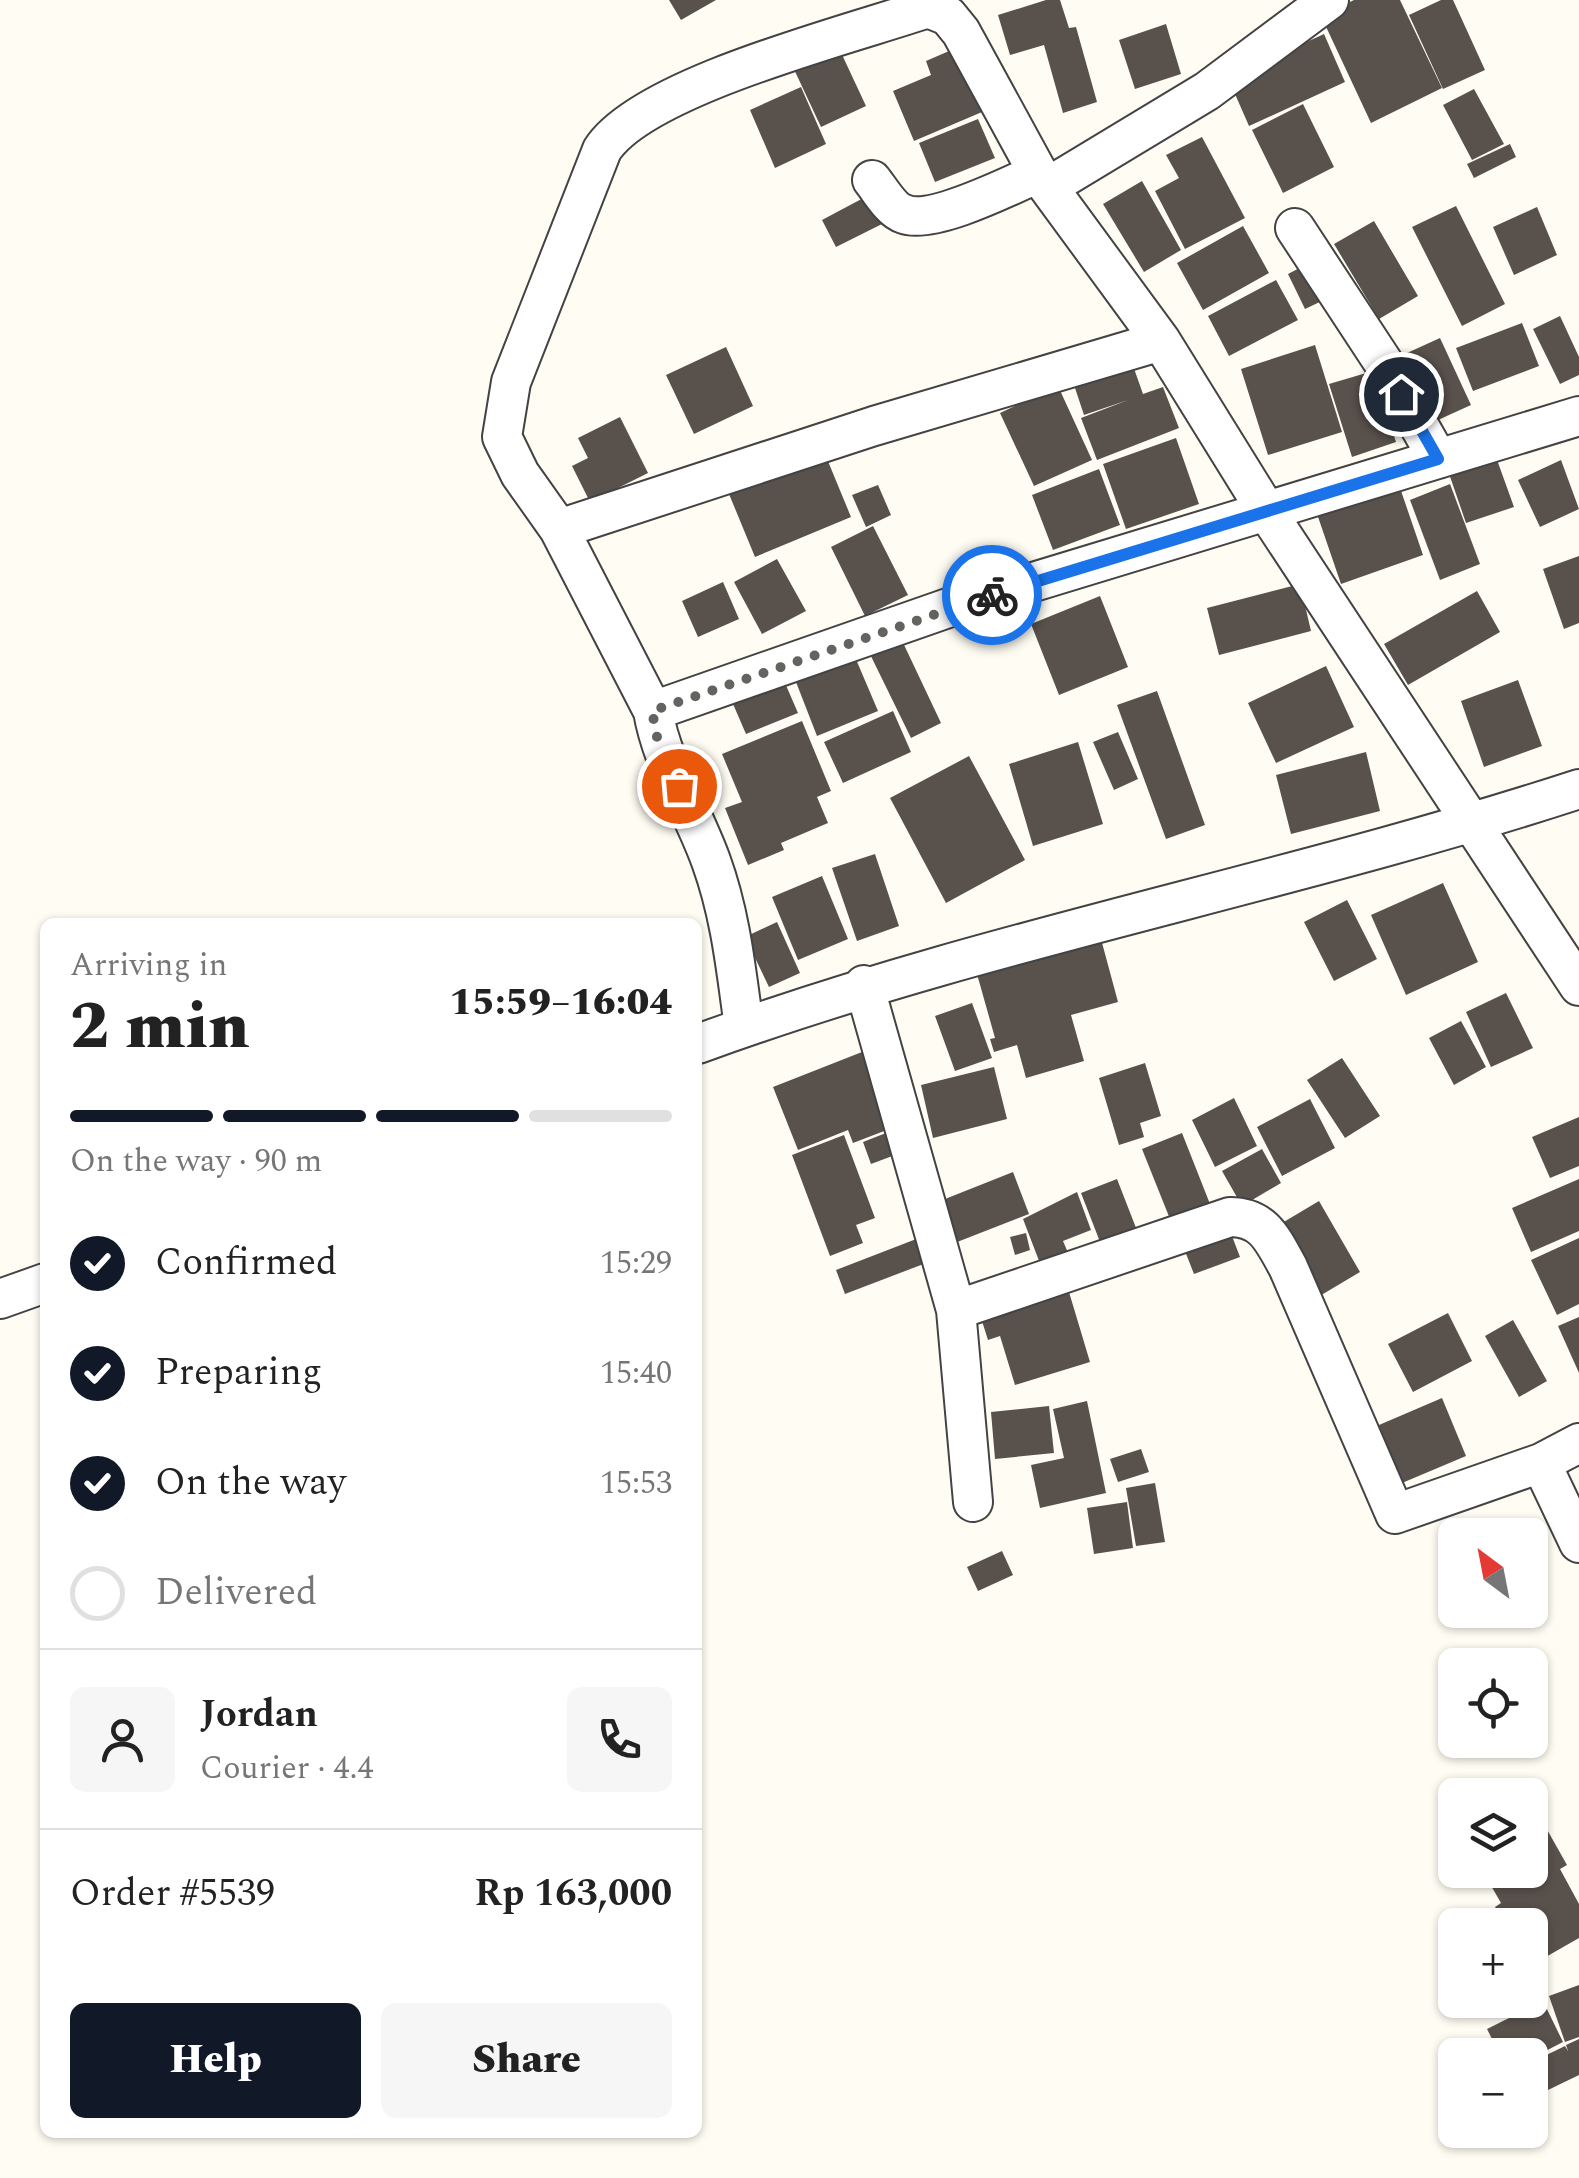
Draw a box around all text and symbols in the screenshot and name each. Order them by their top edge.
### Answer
pin [1359,352,1444,437]
icon: home [1374,367,1429,422]
courier [942,545,1042,645]
icon: bike [965,568,1020,623]
pin [637,744,722,829]
icon: bag [652,759,707,814]
text: Arriving in [70,941,227,990]
text: 15:59–16:04 [449,974,672,1032]
text: 2 min [70,978,250,1077]
text: On the way · 90 m [70,1137,322,1186]
text: Confirmed [155,1234,337,1292]
icon: check [70,1236,125,1291]
text: 15:29 [600,1239,672,1288]
text: Preparing [155,1344,322,1402]
icon: check [70,1346,125,1401]
text: 15:40 [600,1349,672,1398]
text: On the way [155,1454,346,1512]
icon: check [70,1456,125,1511]
text: 15:53 [600,1459,672,1508]
north arrow [1438,1518,1548,1628]
map controls [1438,1518,1548,2148]
text: Delivered [155,1564,317,1622]
button: locate [1438,1648,1548,1758]
text: Jordan [200,1686,318,1744]
button: person [70,1687,175,1792]
button: phone [567,1687,672,1792]
text: Courier · 4.4 [200,1744,373,1793]
button: layers [1438,1778,1548,1888]
text: Order #5539 [70,1865,275,1923]
text: Rp 163,000 [474,1865,672,1923]
button: + [1438,1908,1548,2018]
button: Help [70,2003,361,2118]
button: Share [381,2003,672,2118]
button: − [1438,2038,1548,2148]

